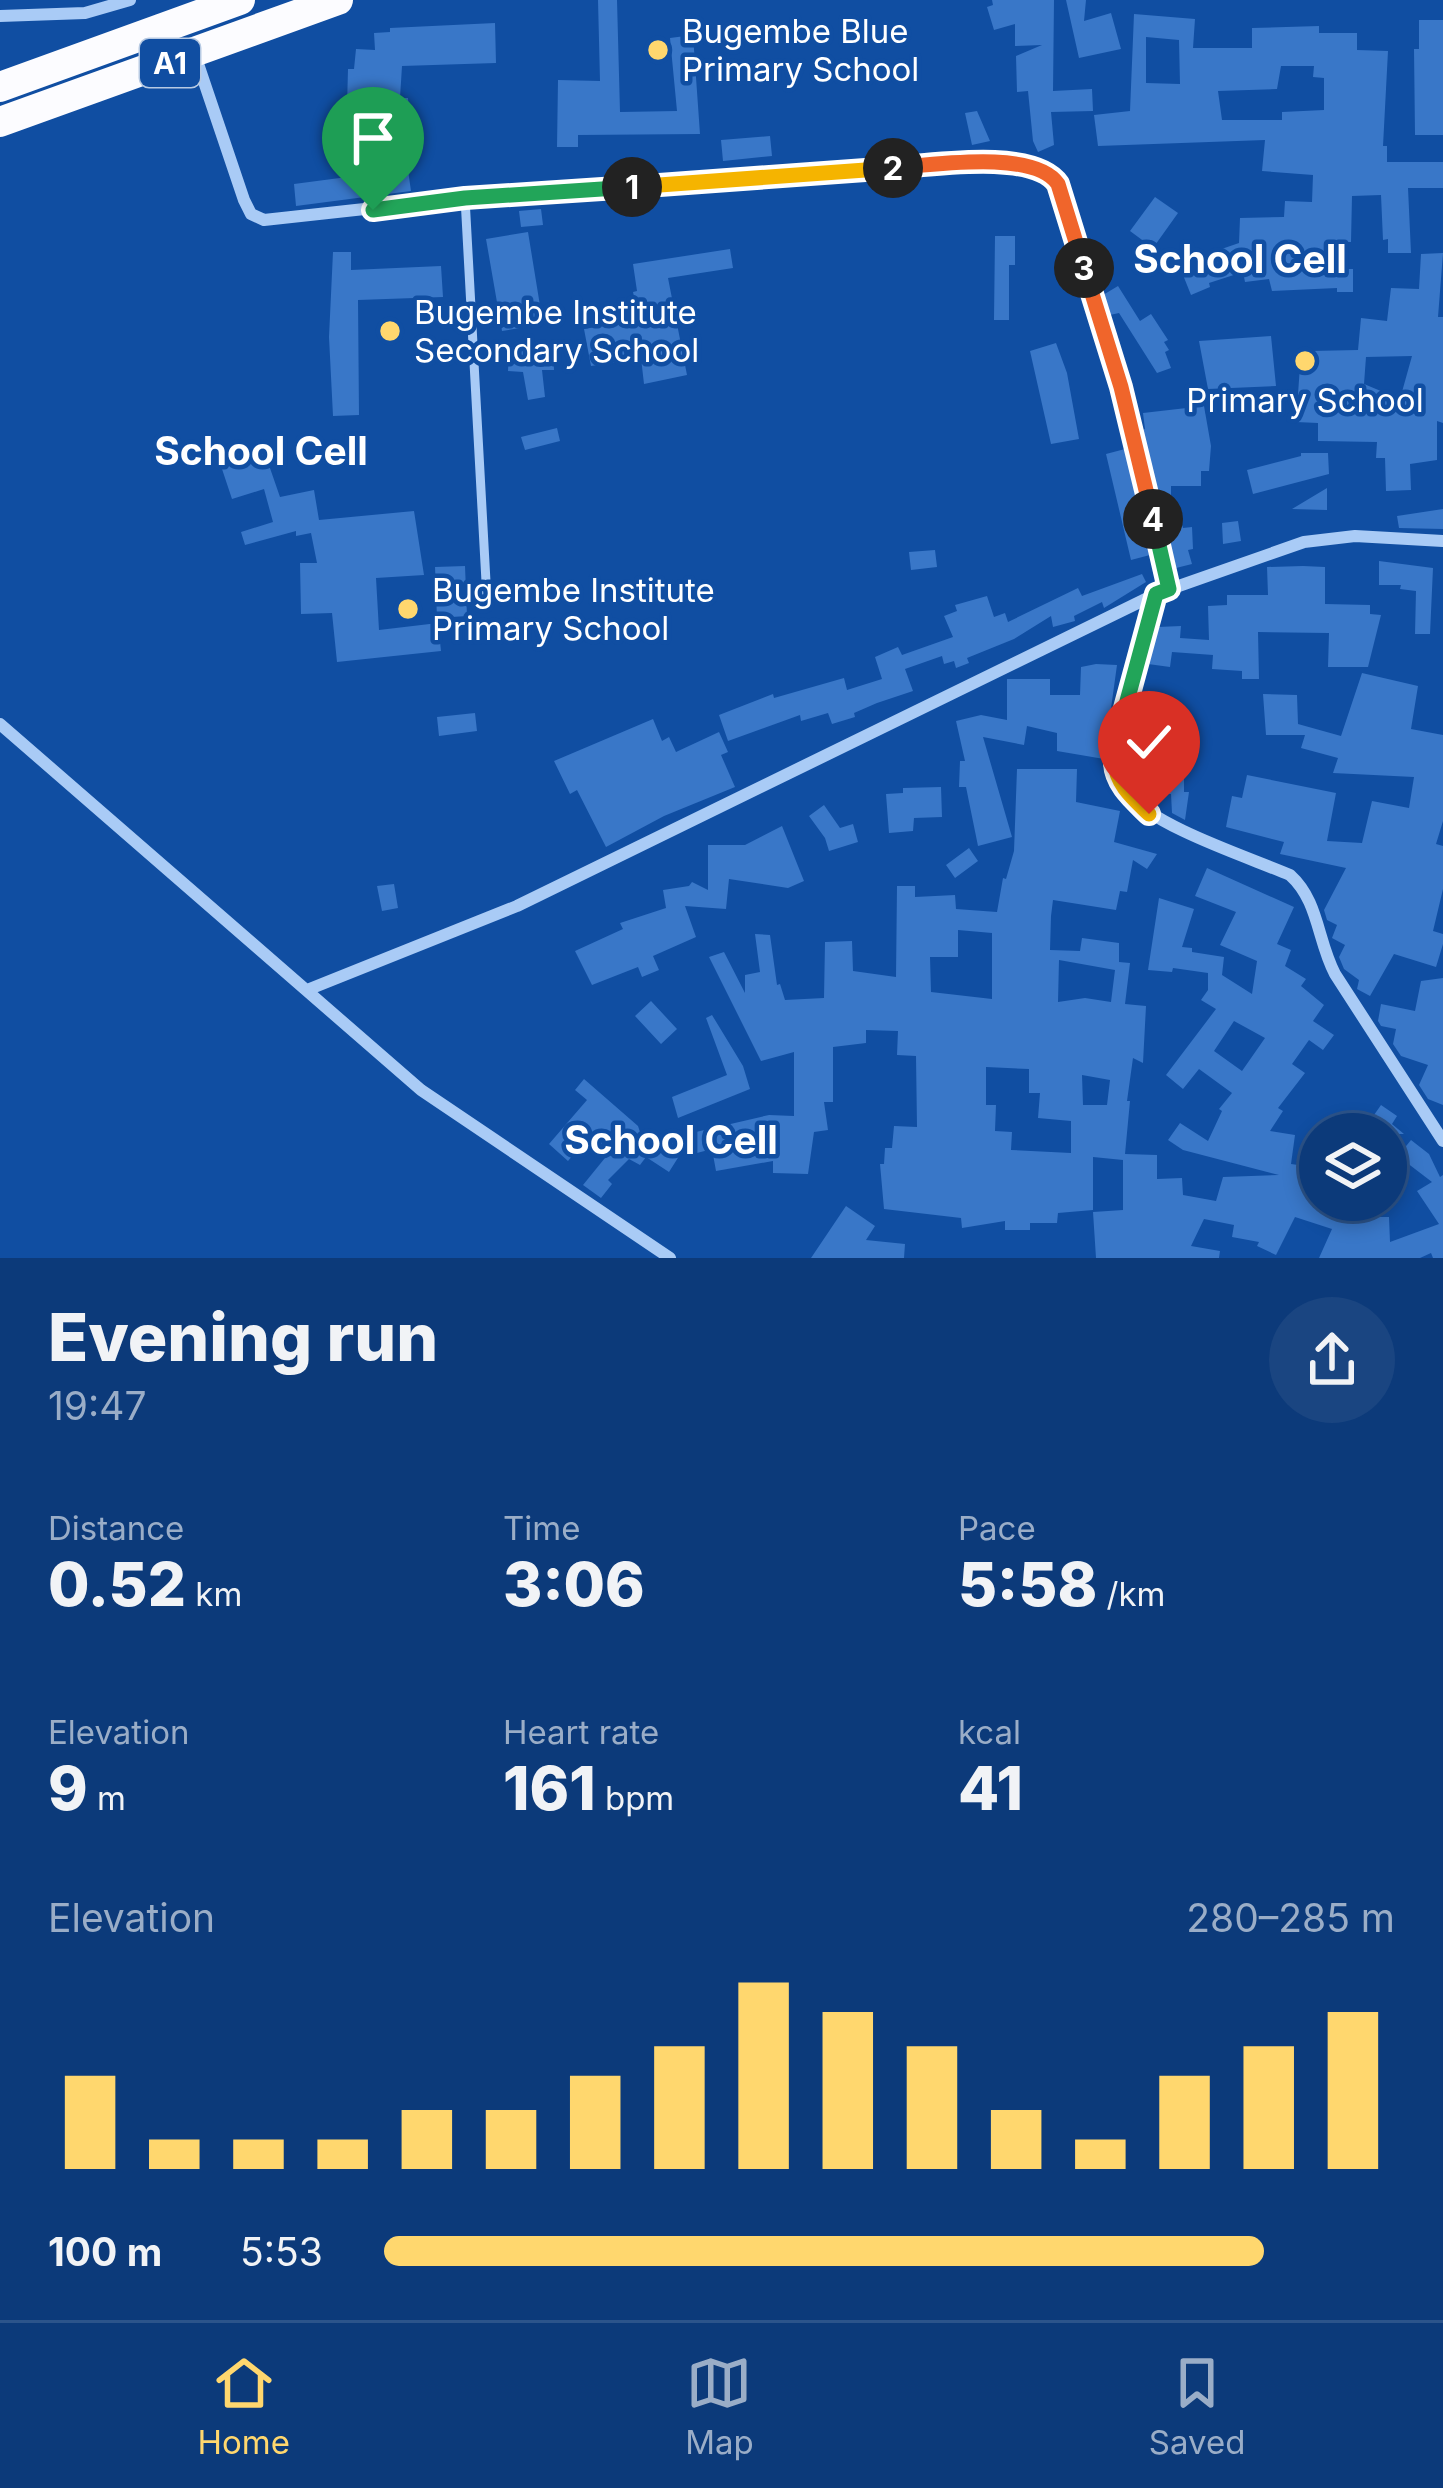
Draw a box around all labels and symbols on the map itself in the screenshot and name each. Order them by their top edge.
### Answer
place label: Bugembe Blue Primary School [682,11,919,89]
marker: Bugembe Blue Primary School [645,37,671,63]
road number: A1 [140,39,200,87]
pin [322,87,424,210]
pin: 2 [863,138,923,198]
pin: 1 [602,157,662,217]
district label: School Cell [1133,235,1347,282]
pin: 3 [1054,238,1114,298]
place label: Bugembe Institute Secondary School [414,292,699,370]
marker: Bugembe Institute Secondary School [377,318,403,344]
marker: Primary School [1292,348,1318,374]
place label: Primary School [1186,380,1424,420]
district label: School Cell [154,427,368,474]
pin: 4 [1123,489,1183,549]
place label: Bugembe Institute Primary School [432,570,715,648]
marker: Bugembe Institute Primary School [395,596,421,622]
pin [1098,691,1200,814]
district label: School Cell [564,1116,778,1163]

